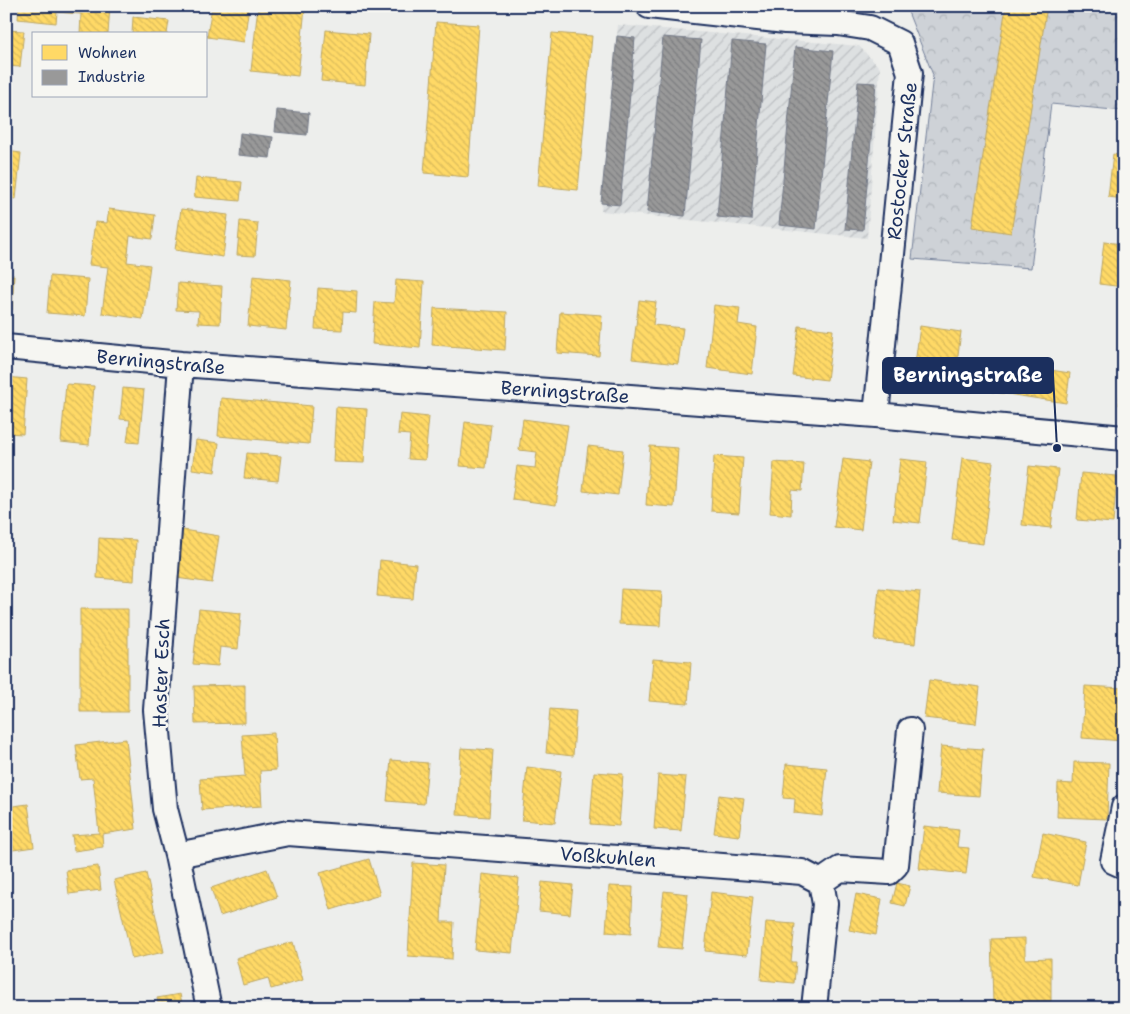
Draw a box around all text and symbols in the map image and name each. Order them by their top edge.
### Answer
legend [32,32,208,98]
text: Wohnen [78,43,137,63]
text: Industrie [78,67,145,87]
street label: Rostocker Straße [881,81,923,241]
street label: Berningstraße [96,344,226,380]
callout: Berningstraße [883,358,1053,393]
text: Berningstraße [893,362,1043,388]
street label: Berningstraße [500,375,630,409]
street label: Haster Esch [147,618,175,728]
street label: Voßkuhlen [559,841,657,873]

